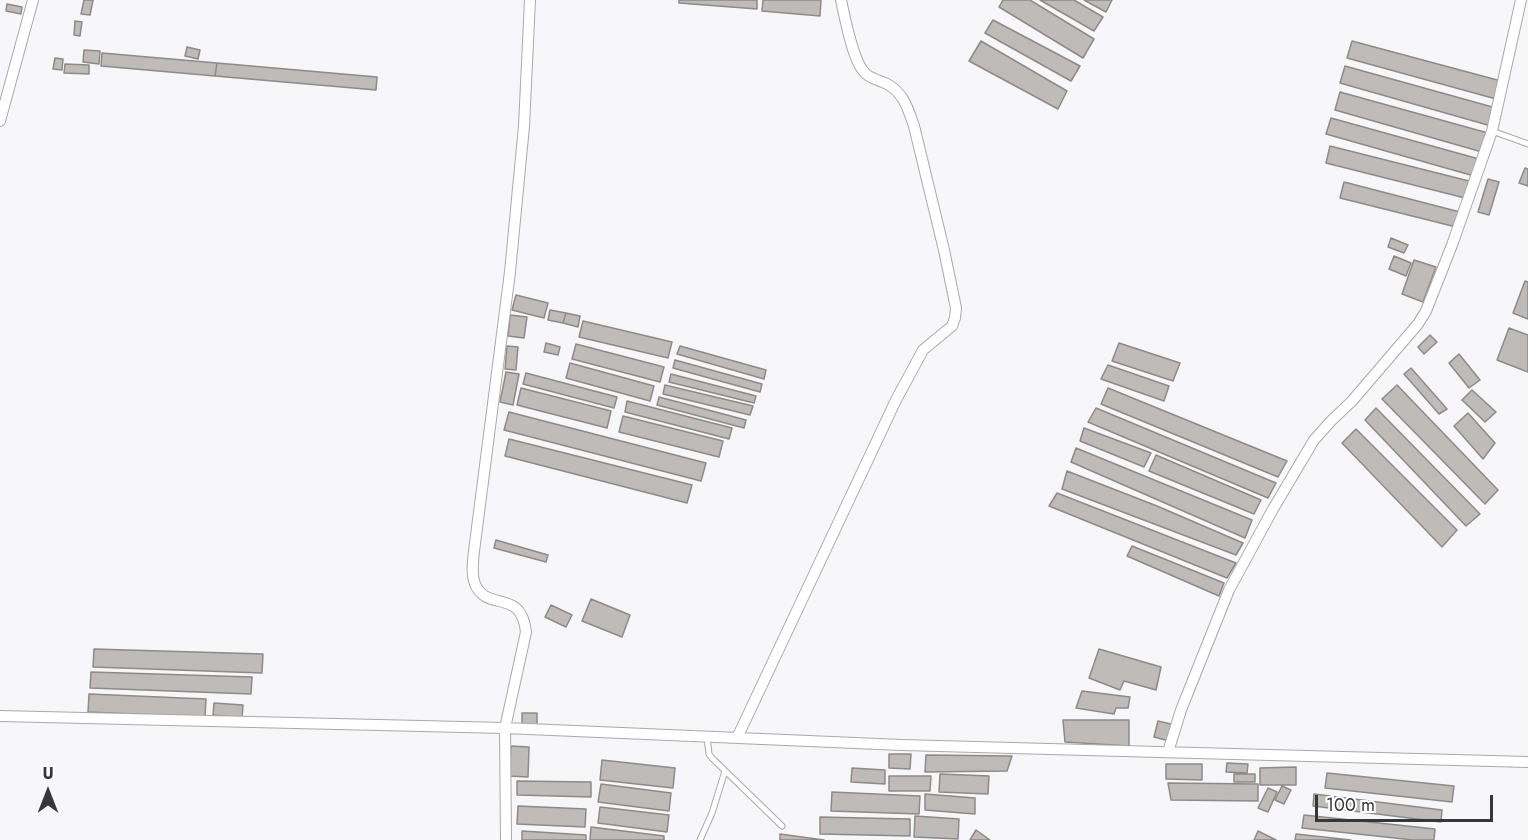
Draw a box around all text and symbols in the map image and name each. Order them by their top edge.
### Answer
north arrow [18,762,78,822]
text: U [42,762,54,785]
scale bar [1318,783,1496,821]
text: 100 m [1326,792,1375,818]

